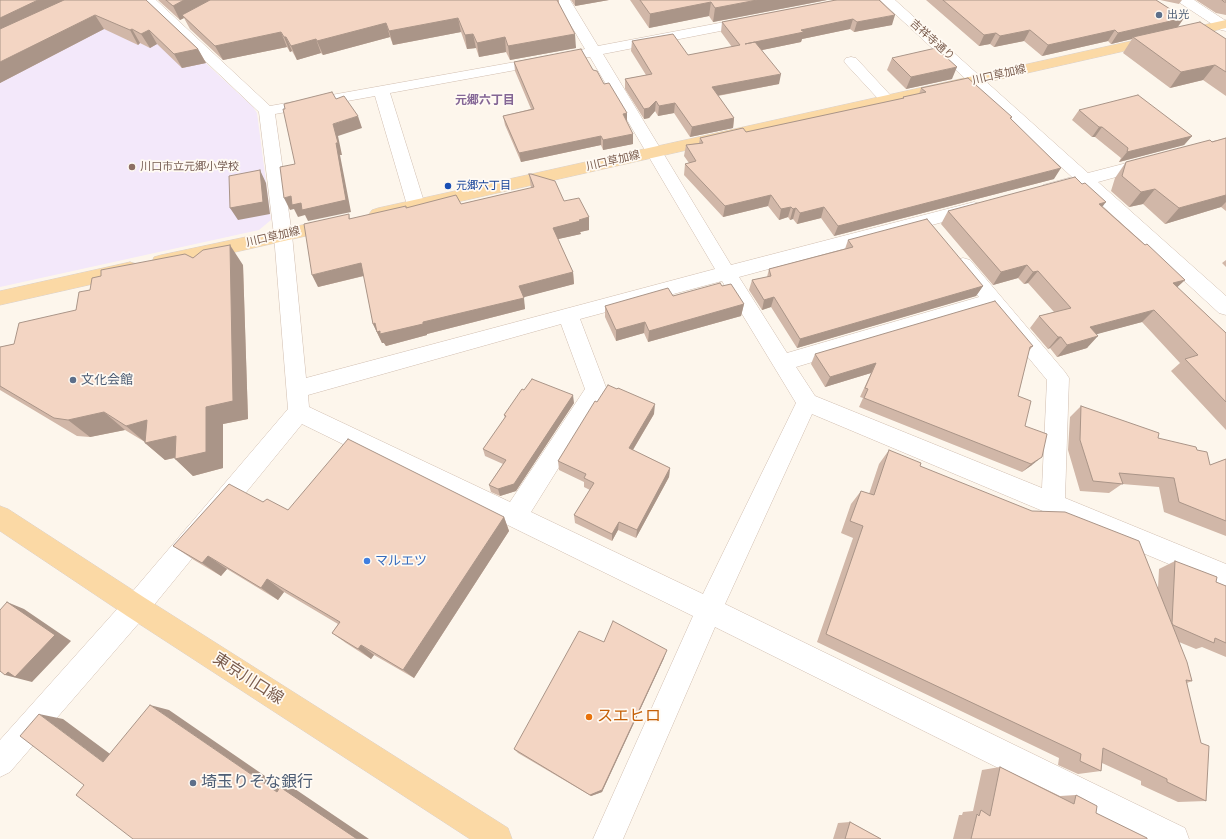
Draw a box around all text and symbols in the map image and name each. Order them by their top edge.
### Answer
place label: 出光 [1167,8,1189,22]
marker: 出光 [1154,10,1164,20]
street label: 吉祥寺通り [907,17,957,63]
street label: 川口草加線 [971,62,1027,88]
district label: 元郷六丁目 [455,94,515,108]
street label: 川口草加線 [585,148,641,174]
place label: 川口市立元郷小学校 [140,160,239,174]
marker: 川口市立元郷小学校 [127,162,137,172]
place label: 元郷六丁目 [456,179,511,193]
marker: 元郷六丁目 [443,181,453,191]
street label: 川口草加線 [245,224,301,250]
place label: 文化会館 [81,372,133,388]
marker: 文化会館 [68,375,78,385]
place label: マルエツ [375,553,427,569]
marker: マルエツ [362,556,372,566]
street label: 東京川口線 [209,649,287,709]
place label: スエヒロ [597,707,661,727]
marker: スエヒロ [584,712,594,722]
place label: 埼玉りそな銀行 [201,773,313,793]
marker: 埼玉りそな銀行 [188,778,198,788]

